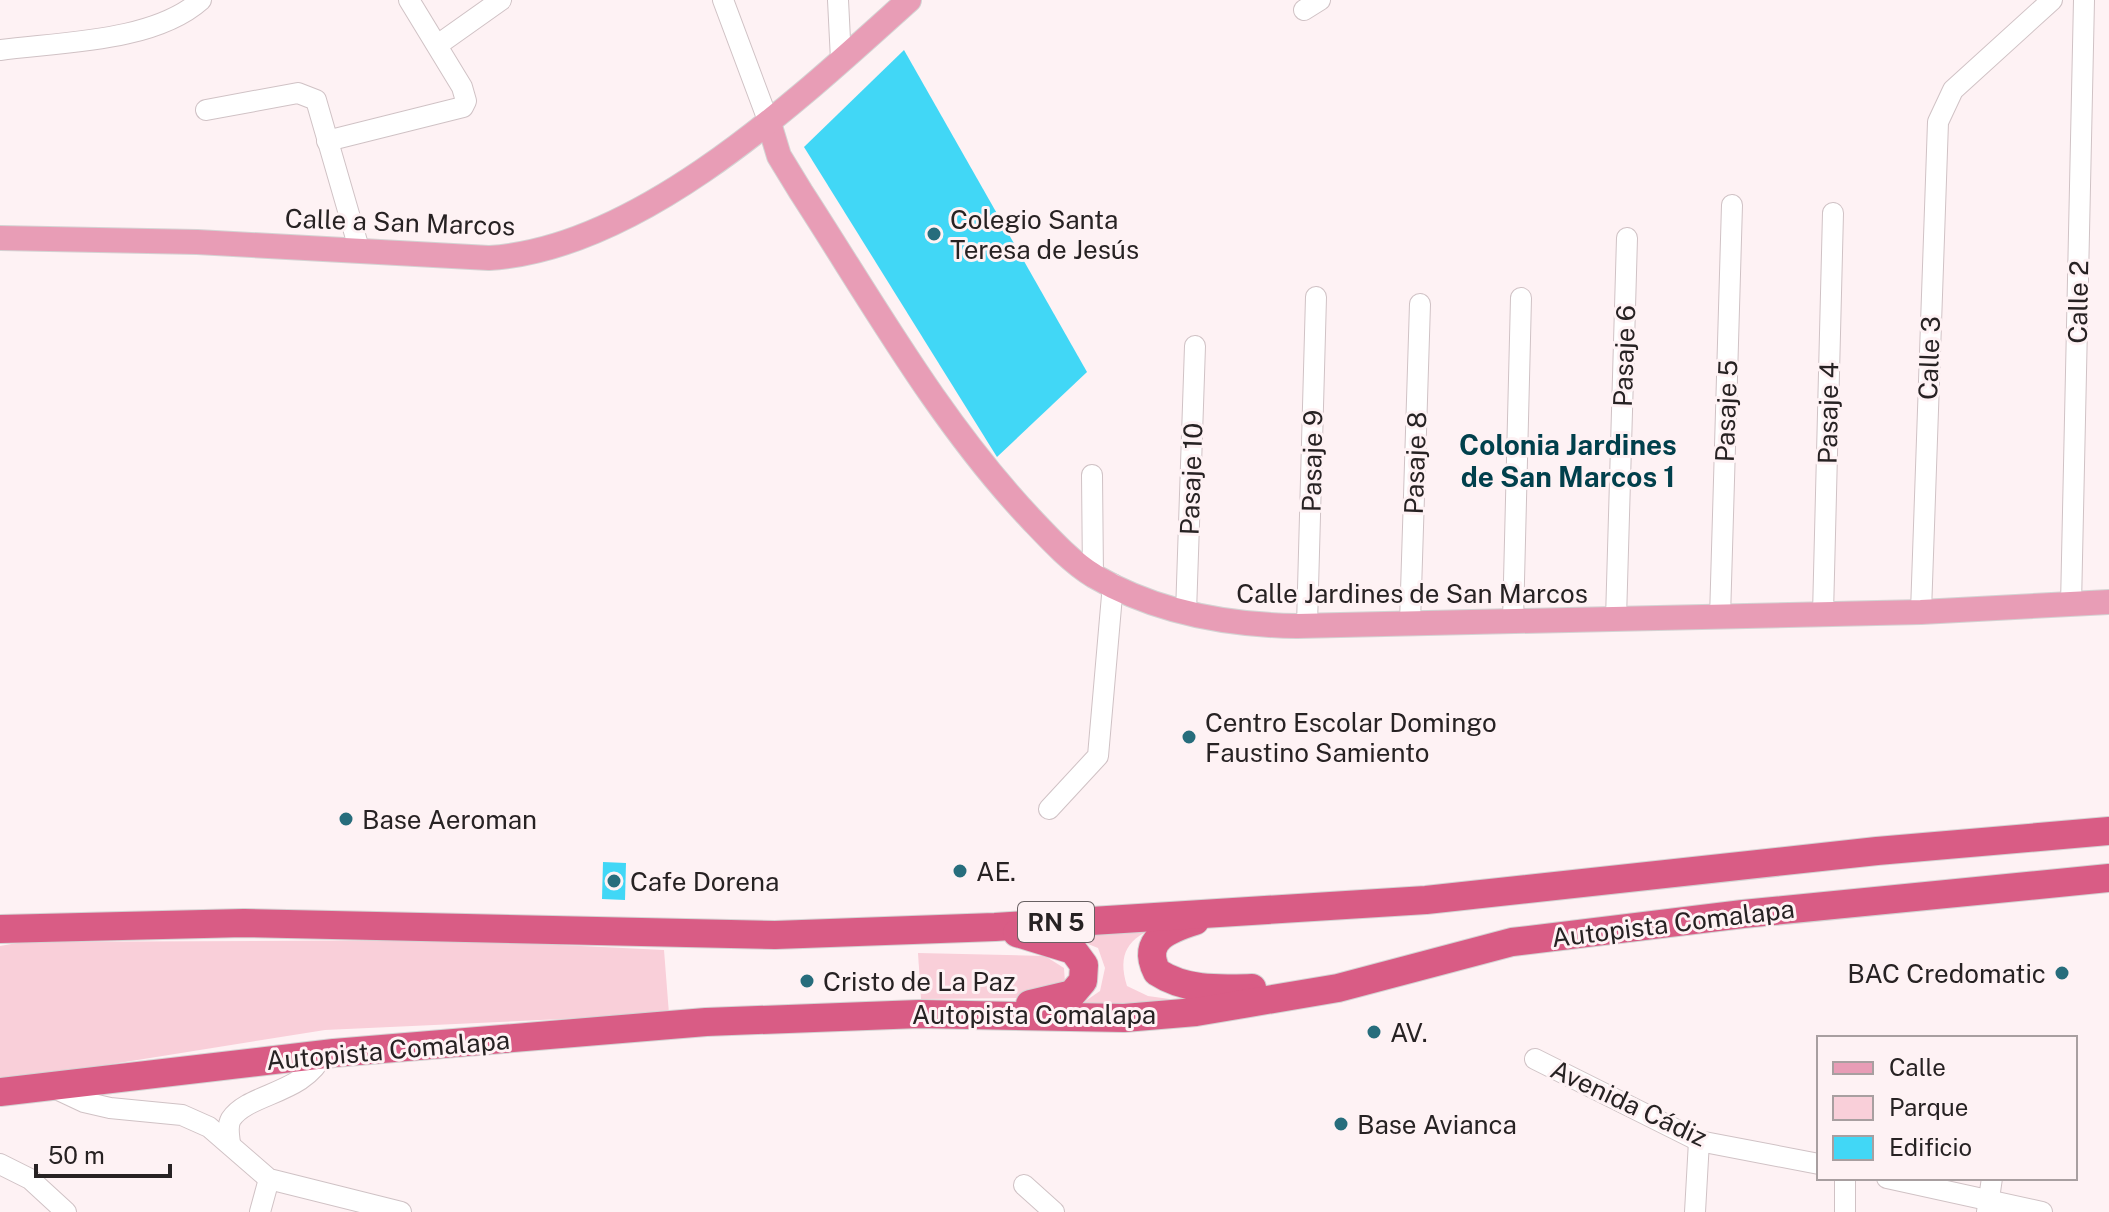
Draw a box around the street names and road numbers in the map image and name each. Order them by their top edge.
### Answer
street label: Calle a San Marcos [284,202,516,242]
street label: Calle 2 [2062,260,2094,344]
street label: Pasaje 6 [1607,304,1641,408]
street label: Calle 3 [1912,315,1946,401]
street label: Pasaje 5 [1709,359,1743,463]
street label: Pasaje 4 [1812,362,1844,464]
street label: Pasaje 9 [1296,410,1328,512]
street label: Pasaje 8 [1398,411,1432,515]
street label: Pasaje 10 [1174,422,1208,536]
street label: Calle Jardines de San Marcos [1236,578,1588,609]
street label: Autopista Comalapa [1550,893,1796,953]
road number: RN 5 [1018,902,1094,942]
street label: Autopista Comalapa [912,999,1156,1030]
street label: Autopista Comalapa [265,1024,511,1076]
street label: Avenida Cádiz [1546,1053,1712,1153]

